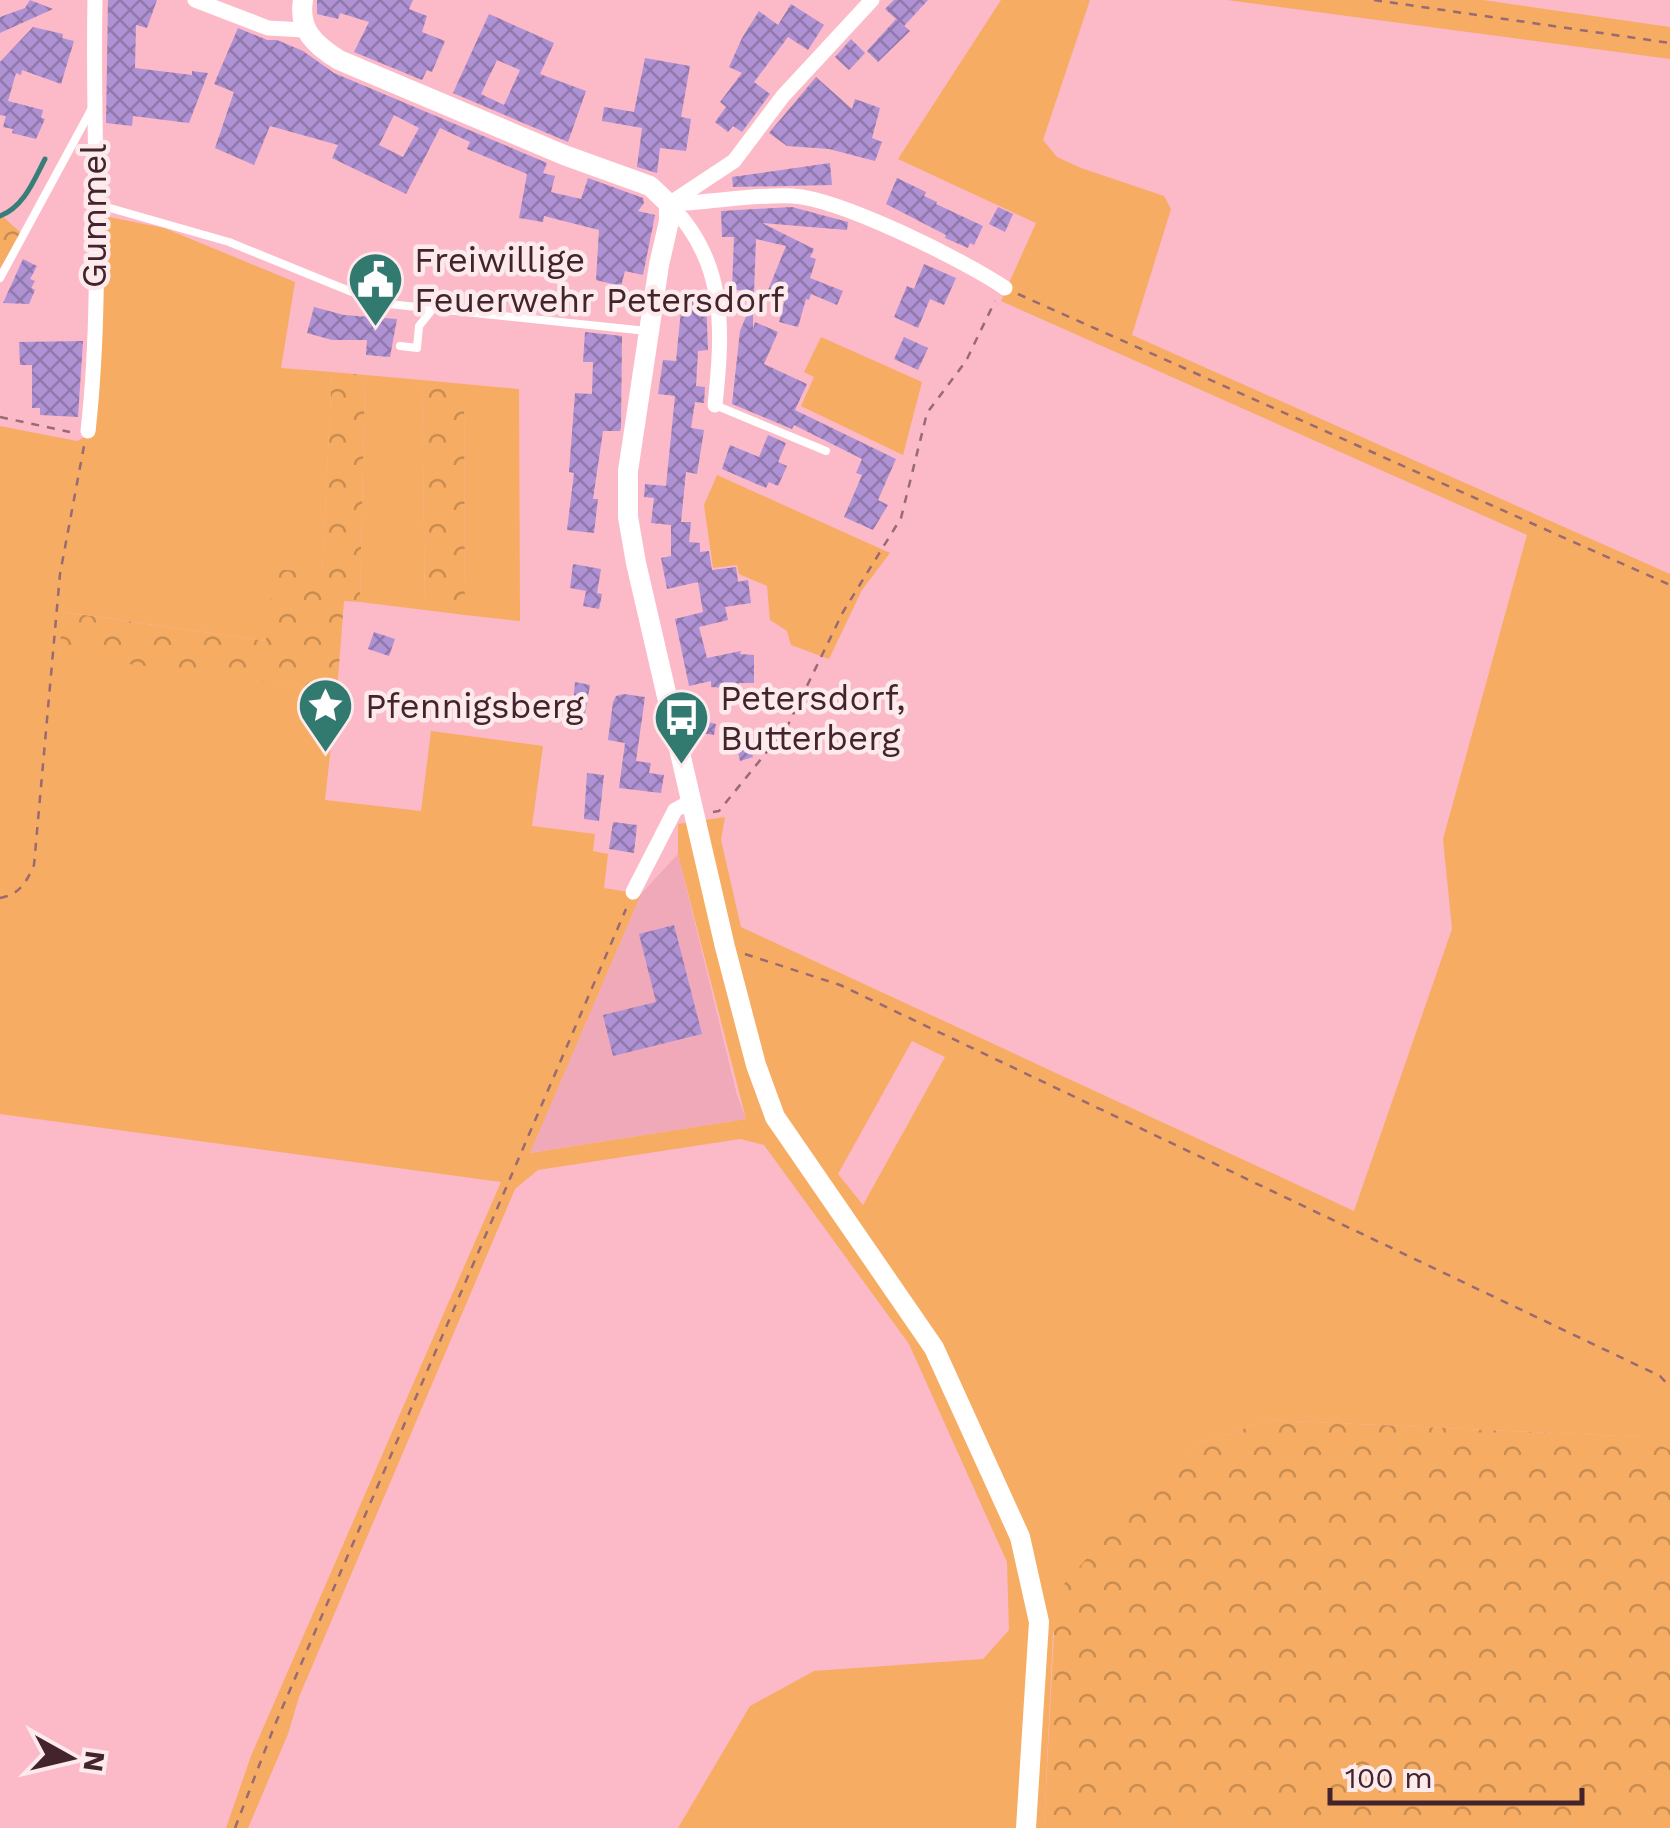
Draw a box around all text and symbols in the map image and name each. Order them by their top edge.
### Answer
street label: Gummel [73,143,115,288]
place label: Freiwillige Feuerwehr Petersdorf [414,239,784,321]
public building icon: Freiwillige Feuerwehr Petersdorf [345,250,405,329]
place icon: Pfennigsberg [296,676,356,755]
place label: Petersdorf, Butterberg [720,677,906,759]
place label: Pfennigsberg [365,685,584,727]
bus stop icon: Petersdorf, Butterberg [651,688,711,767]
north arrow [20,1708,120,1808]
scale bar [1330,1743,1582,1805]
text: N [76,1749,112,1774]
text: 100 m [1345,1760,1433,1795]

